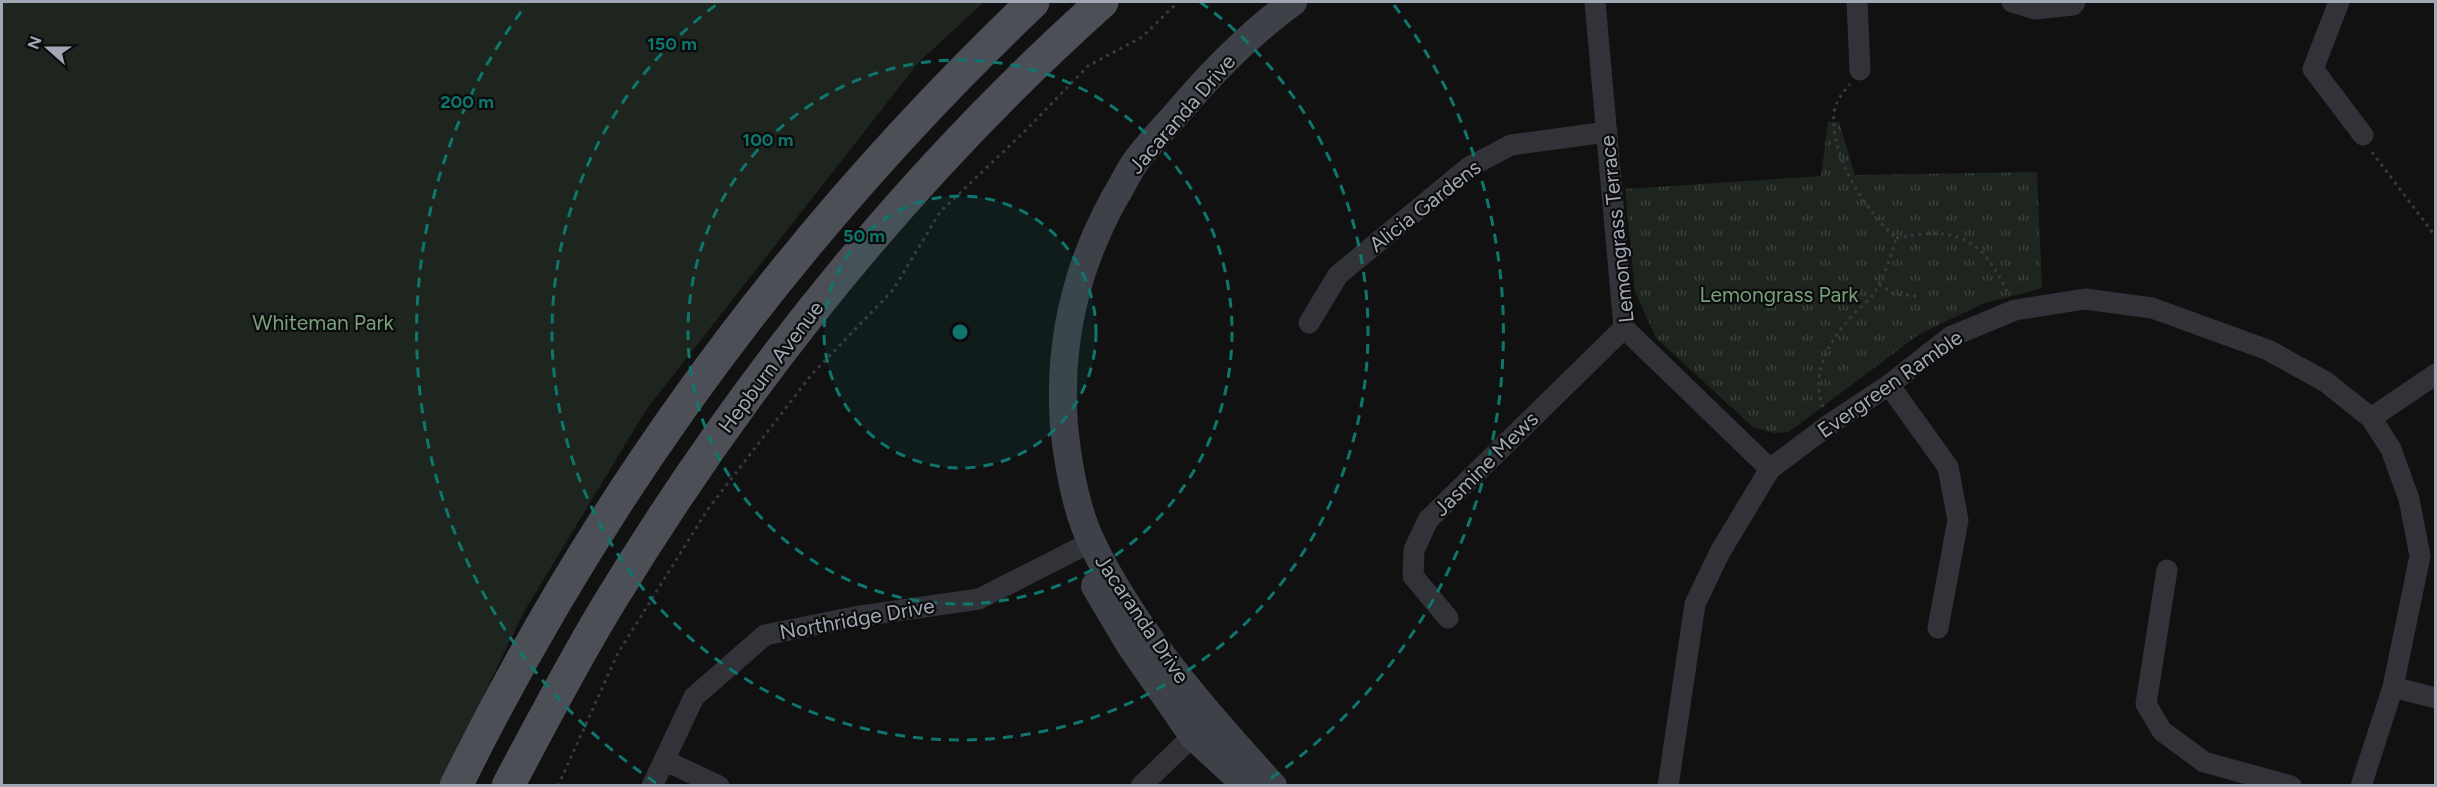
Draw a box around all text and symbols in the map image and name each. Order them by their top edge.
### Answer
north arrow [18,18,78,78]
text: 150 m [647,33,697,55]
text: N [23,34,46,52]
street label: Jacaranda Drive [1123,49,1240,178]
text: 200 m [440,91,494,113]
text: 100 m [743,129,793,151]
street label: Lemongrass Terrace [1594,134,1639,324]
street label: Alicia Gardens [1364,154,1486,257]
text: 50 m [843,225,885,247]
park label: Lemongrass Park [1700,282,1859,307]
street label: Hepburn Avenue [713,296,828,438]
park label: Whiteman Park [252,310,395,335]
centre of rings [950,322,970,342]
street label: Evergreen Ramble [1812,324,1967,443]
street label: Jasmine Mews [1428,406,1543,521]
street label: Jacaranda Drive [1090,550,1195,688]
street label: Northridge Drive [777,593,936,644]

